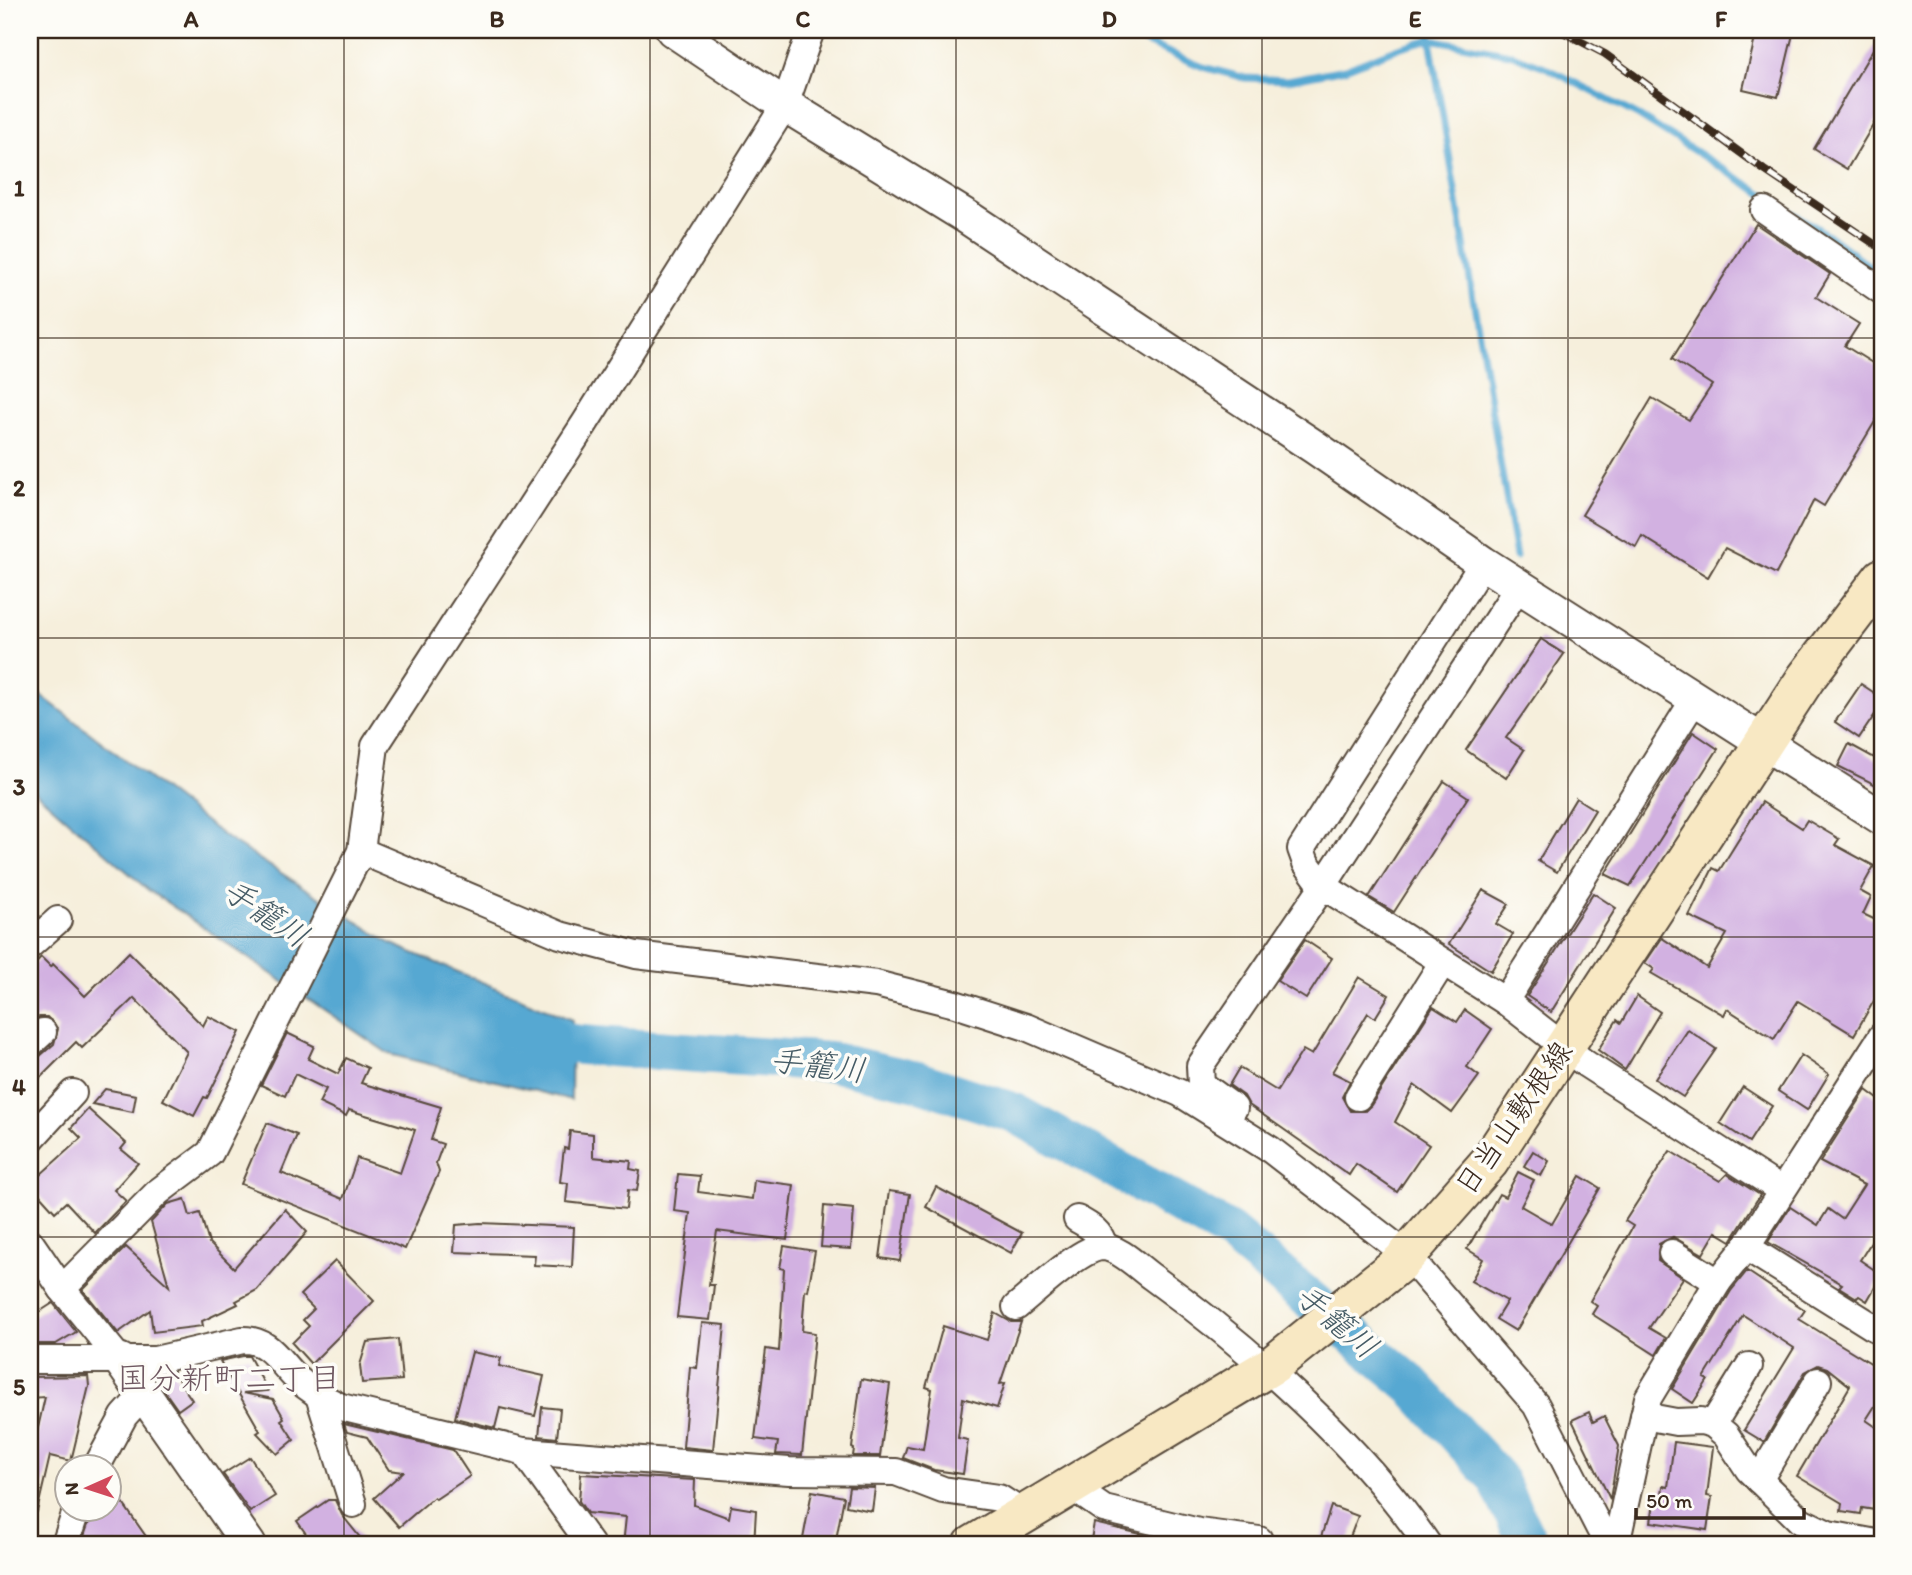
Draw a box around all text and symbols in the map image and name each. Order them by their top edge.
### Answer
text: A [183,5,199,33]
text: B [490,5,505,33]
text: C [796,5,811,33]
text: D [1101,5,1117,33]
text: E [1409,5,1422,33]
text: F [1715,5,1728,33]
text: 1 [14,174,25,202]
text: 2 [13,474,26,502]
text: 3 [13,773,26,801]
water label: 手籠川 [216,870,316,956]
street label: 日当山敷根線 [1446,1034,1580,1202]
water label: 手籠川 [768,1040,868,1090]
text: 4 [12,1073,26,1101]
water label: 手籠川 [1288,1276,1386,1366]
district label: 国分新町二丁目 [117,1359,341,1397]
text: 5 [13,1373,25,1401]
north arrow [52,1452,122,1522]
scale bar [1636,1477,1804,1521]
text: N [60,1482,83,1496]
text: 50 m [1646,1488,1693,1513]

